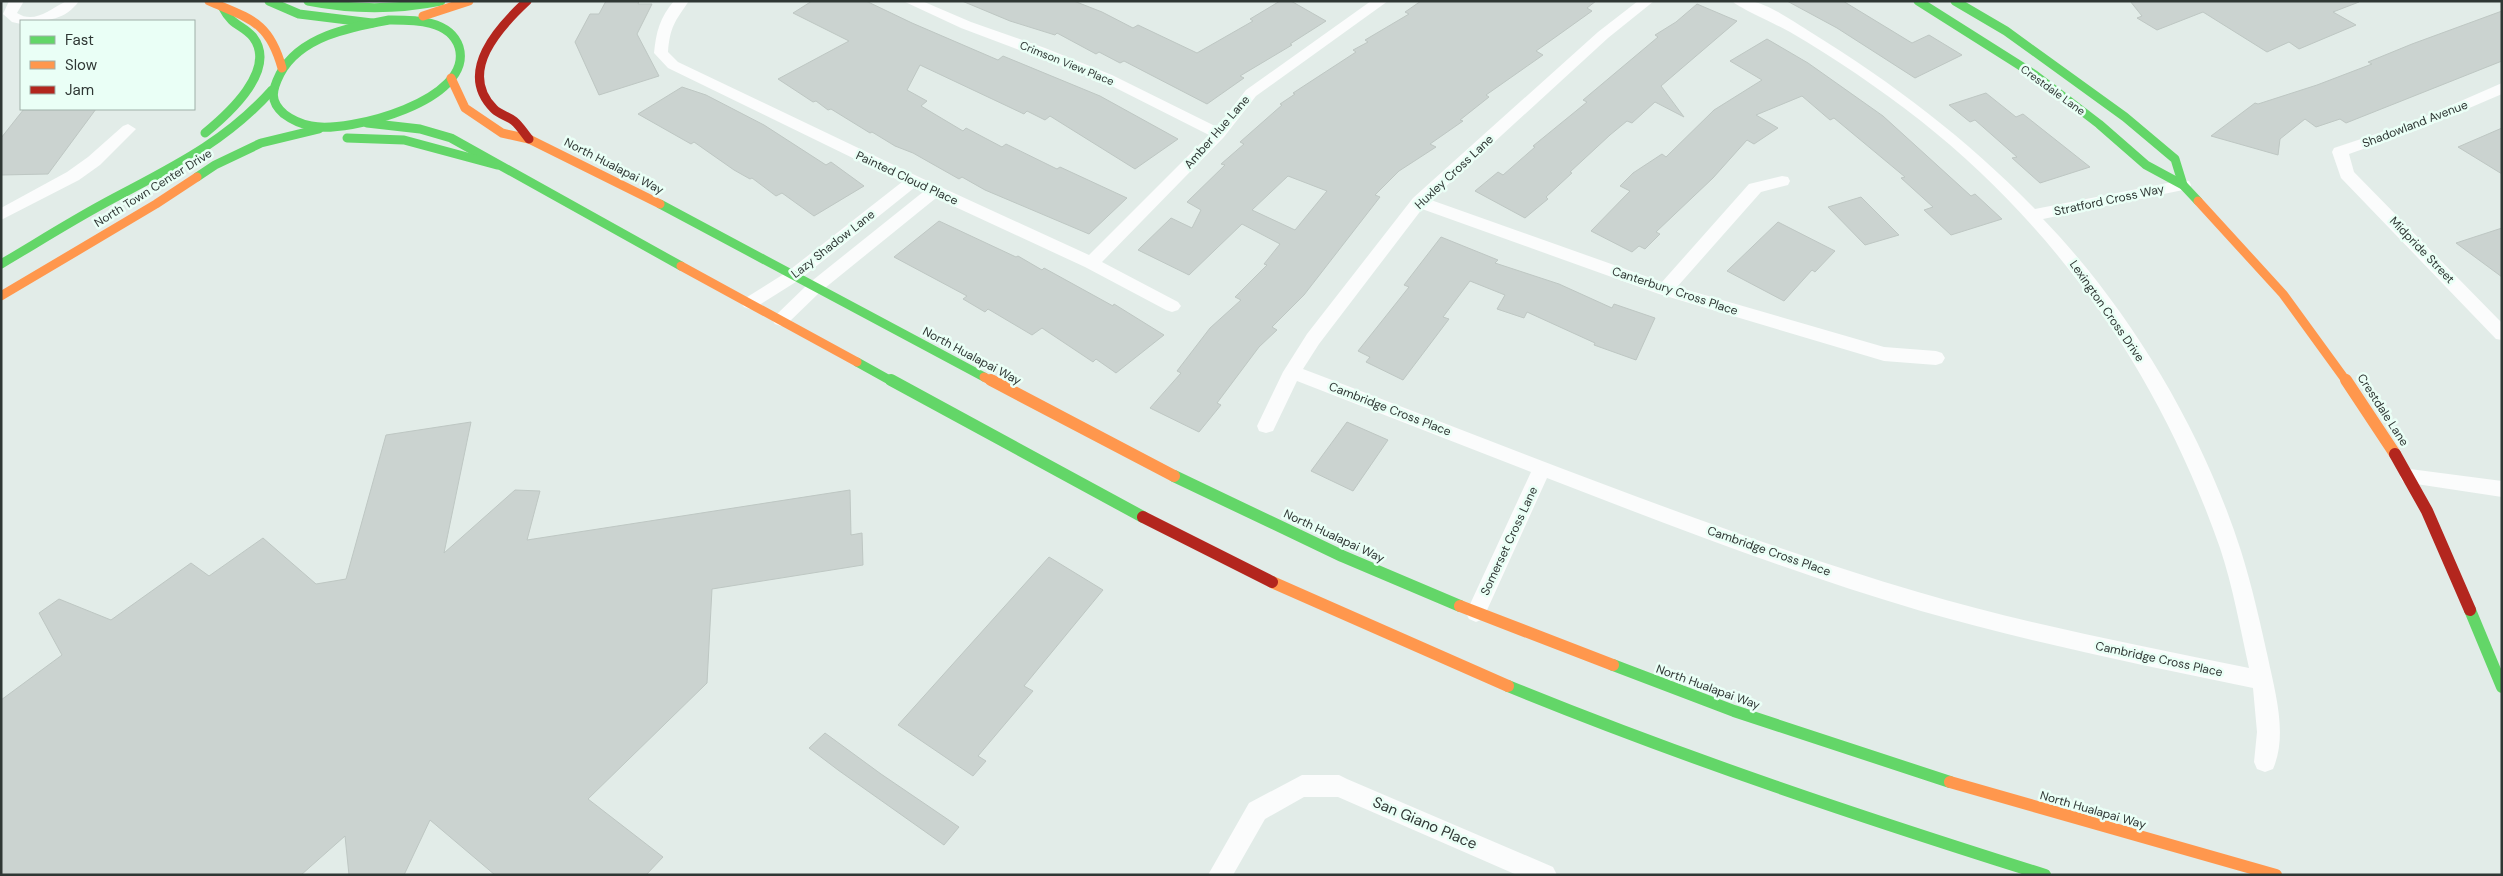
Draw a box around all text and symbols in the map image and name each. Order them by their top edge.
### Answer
legend [20,20,195,110]
text: Fast [65,30,94,50]
street label: Crimson View Place [1018,38,1116,88]
text: Slow [65,55,98,75]
street label: Crestdale Lane [2018,62,2088,118]
text: Jam [65,80,94,100]
street label: Amber Hue Lane [1181,92,1253,172]
street label: Shadowland Avenue [2360,96,2470,151]
street label: Huxley Cross Lane [1411,131,1497,213]
street label: North Hualapai Way [562,134,667,198]
street label: North Town Center Drive [91,145,215,231]
street label: Painted Cloud Place [853,147,961,209]
street label: Stratford Cross Way [2052,180,2166,219]
street label: Lazy Shadow Lane [788,206,878,282]
street label: Midpride Street [2386,213,2458,287]
street label: Lexington Cross Drive [2066,257,2148,365]
street label: Canterbury Cross Place [1610,263,1740,319]
street label: North Hualapai Way [920,323,1024,389]
street label: Crestdale Lane [2354,371,2412,449]
street label: Cambridge Cross Place [1327,378,1454,440]
street label: Somerset Cross Lane [1477,484,1541,598]
street label: North Hualapai Way [1281,506,1387,567]
street label: Cambridge Cross Place [1705,522,1833,580]
street label: Cambridge Cross Place [2094,638,2224,680]
street label: North Hualapai Way [1654,661,1763,713]
street label: North Hualapai Way [2038,787,2148,833]
street label: San Giano Place [1370,792,1480,854]

